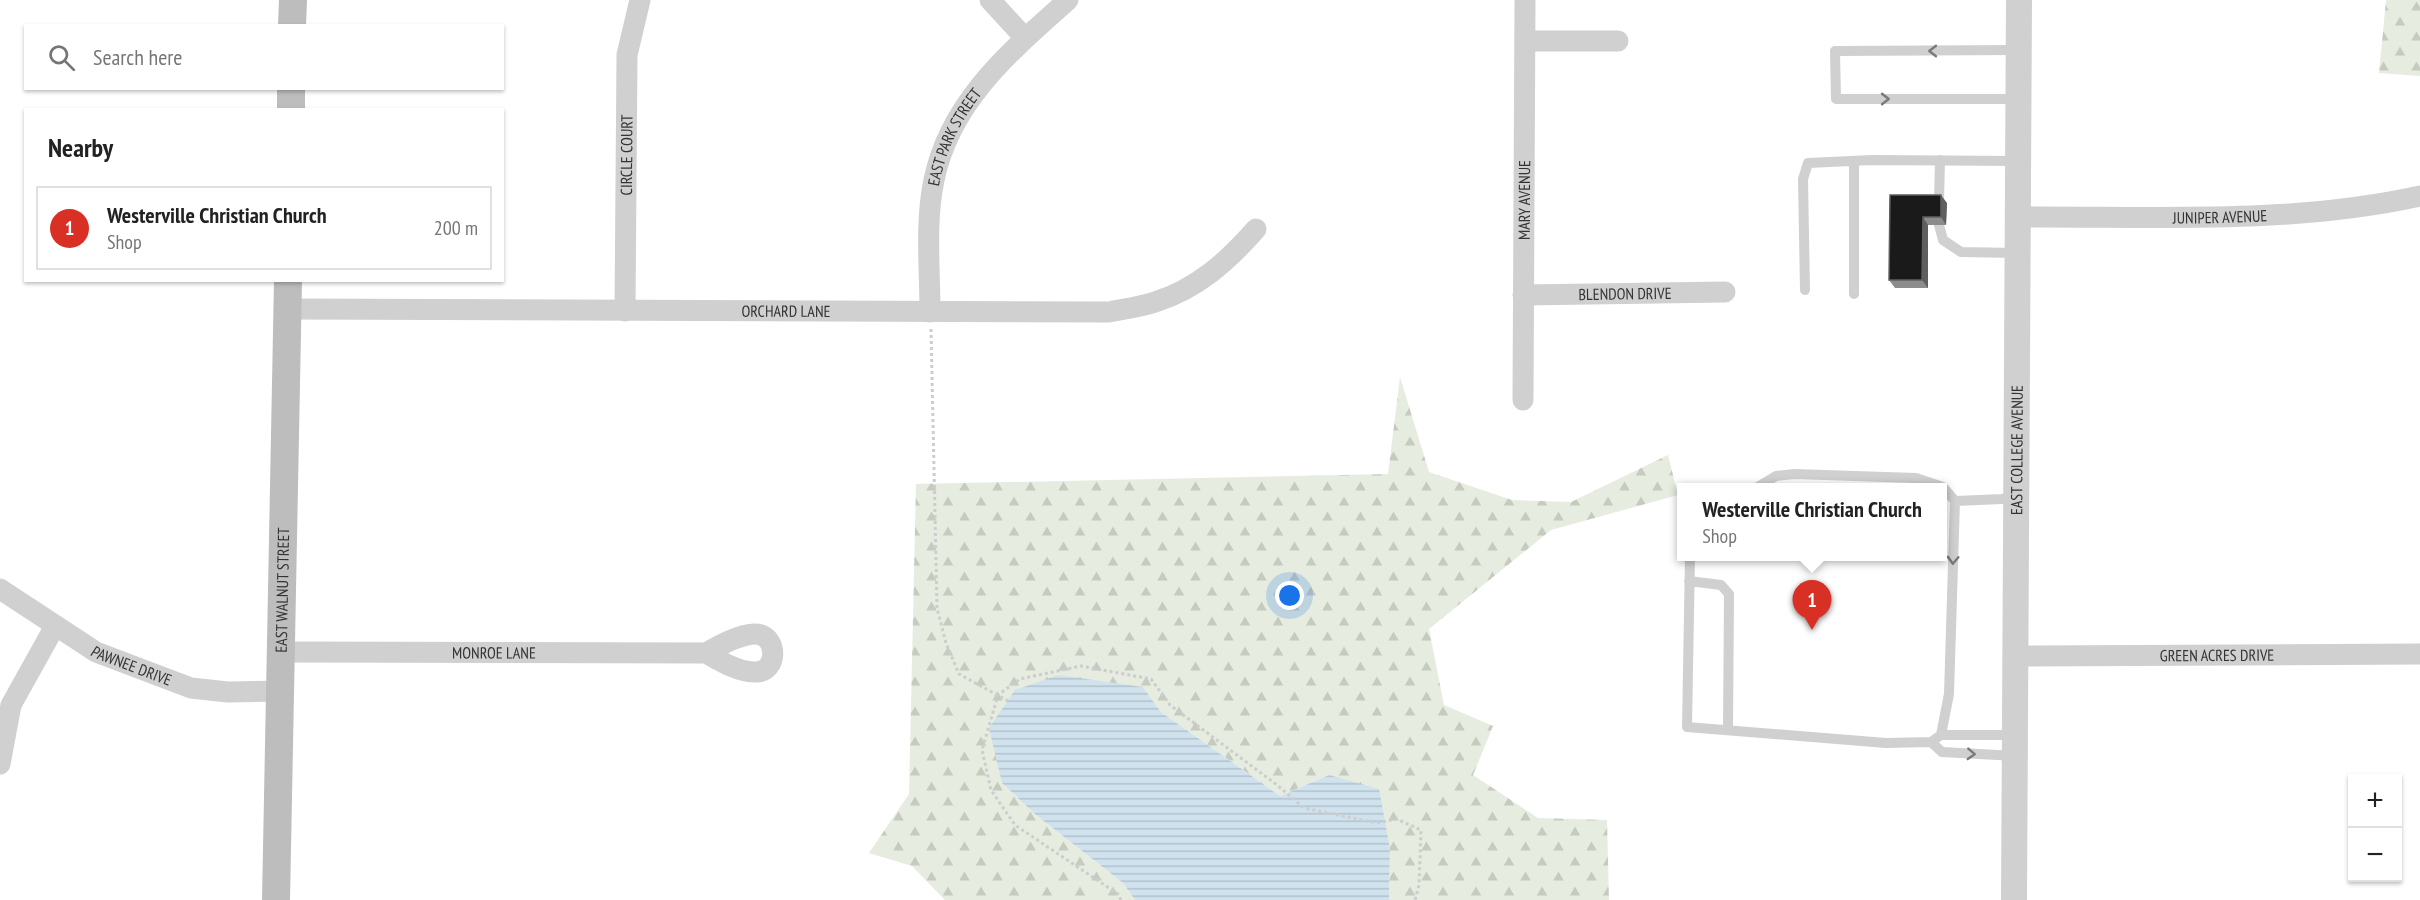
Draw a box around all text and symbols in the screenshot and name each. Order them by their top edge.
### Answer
search box [24,24,504,90]
icon: search [45,41,78,74]
text: Search here [93,43,182,71]
one-way arrow [1929,45,1938,57]
street label: EAST PARK STREET [923,84,985,187]
one-way arrow [1881,93,1890,105]
street label: CIRCLE COURT [616,115,637,195]
text: Nearby [48,131,113,164]
street label: MARY AVENUE [1514,160,1534,240]
text: Westerville Christian Church [107,201,327,229]
street label: JUNIPER AVENUE [2172,205,2268,228]
text: 1 [65,215,74,241]
text: 200 m [434,215,478,241]
text: Shop [107,229,142,255]
street label: BLENDON DRIVE [1578,283,1672,304]
street label: ORCHARD LANE [742,301,831,321]
street label: EAST COLLEGE AVENUE [2006,385,2027,515]
popup [1677,483,1947,561]
text: Westerville Christian Church [1702,495,1922,523]
text: Shop [1702,523,1737,549]
street label: EAST WALNUT STREET [271,527,293,653]
one-way arrow [1947,555,1960,564]
pin: 1 [1792,580,1832,630]
your location [1275,581,1304,610]
street label: PAWNEE DRIVE [87,641,175,690]
street label: MONROE LANE [452,642,536,663]
street label: GREEN ACRES DRIVE [2160,645,2274,665]
one-way arrow [1967,747,1976,760]
map controls [2348,774,2402,882]
button: + [2348,774,2402,828]
button: − [2348,828,2402,882]

